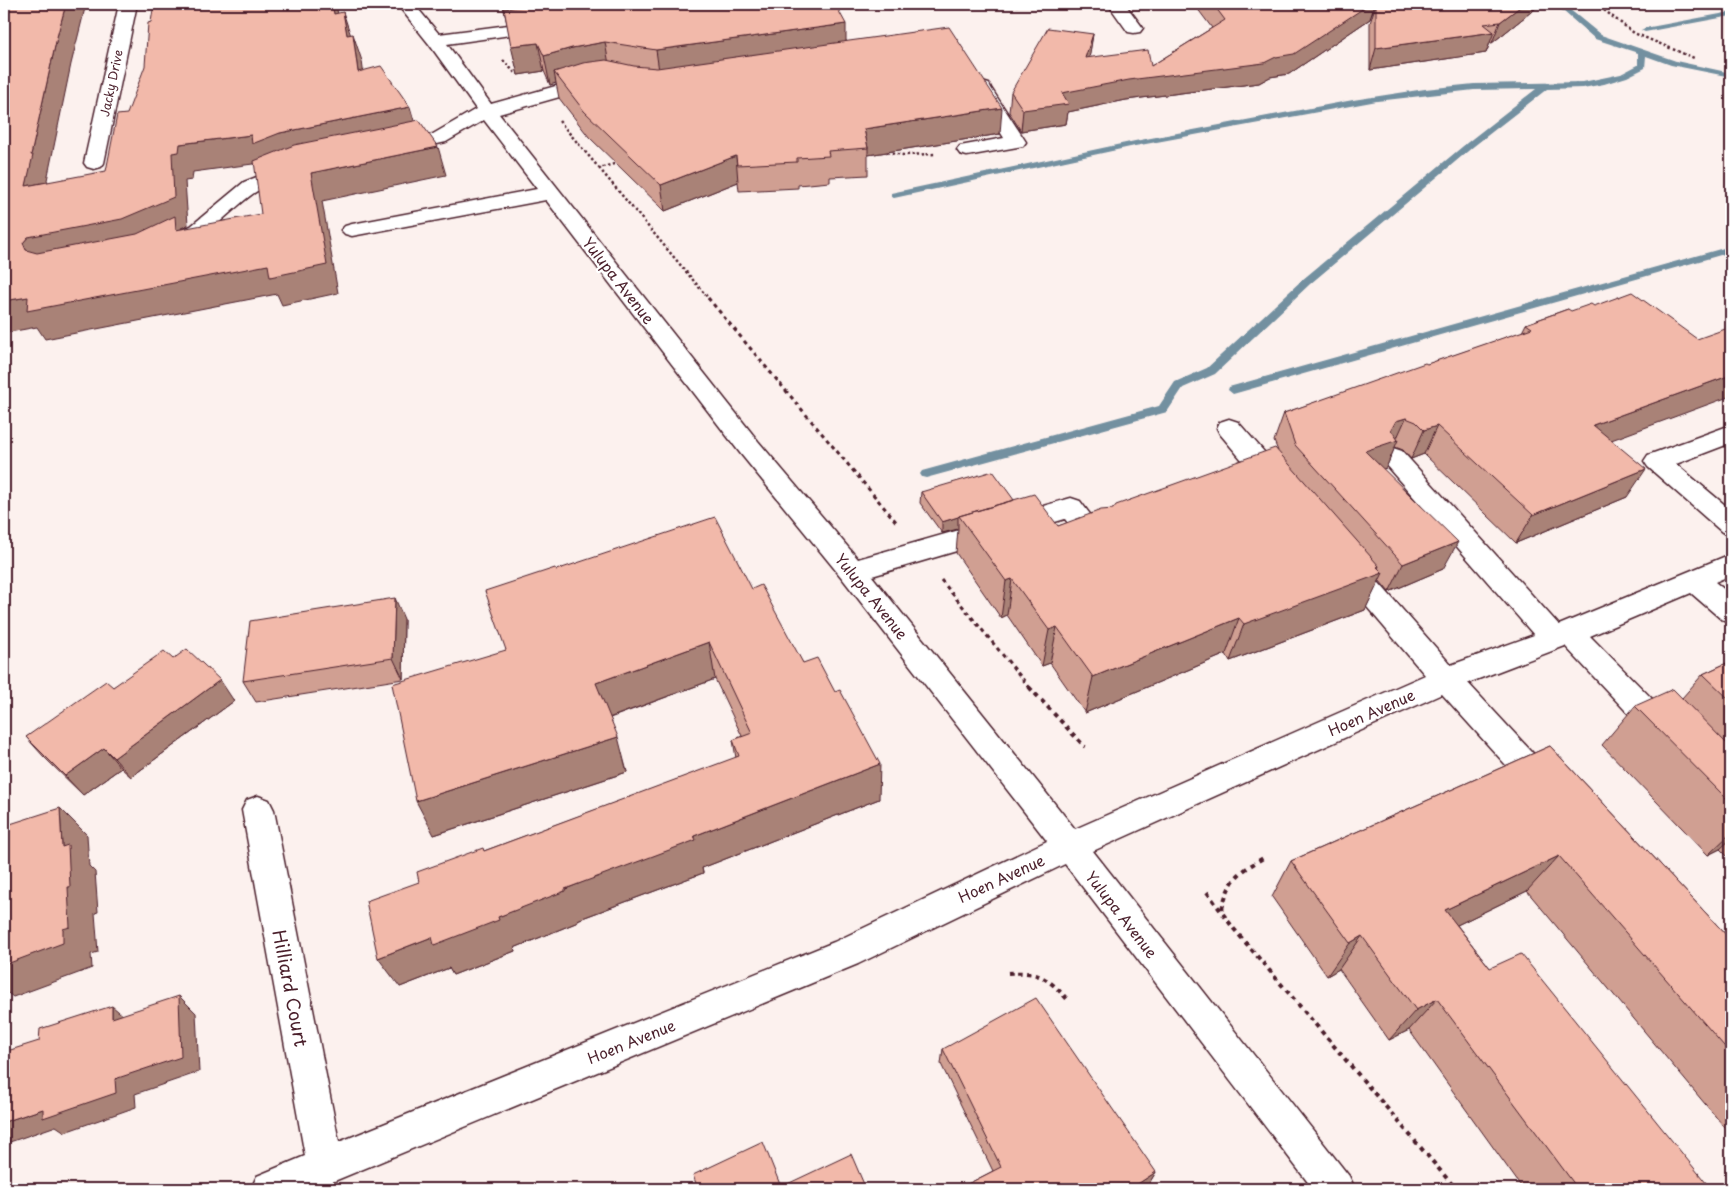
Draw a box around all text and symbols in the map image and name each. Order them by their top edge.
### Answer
street label: Jacky Drive [95,48,127,118]
street label: Yulupa Avenue [578,232,660,328]
street label: Yulupa Avenue [830,548,914,644]
street label: Hoen Avenue [1324,683,1418,741]
street label: Hoen Avenue [954,848,1048,908]
street label: Yulupa Avenue [1081,866,1163,962]
street label: Hilliard Court [266,927,316,1049]
street label: Hoen Avenue [584,1013,678,1069]

